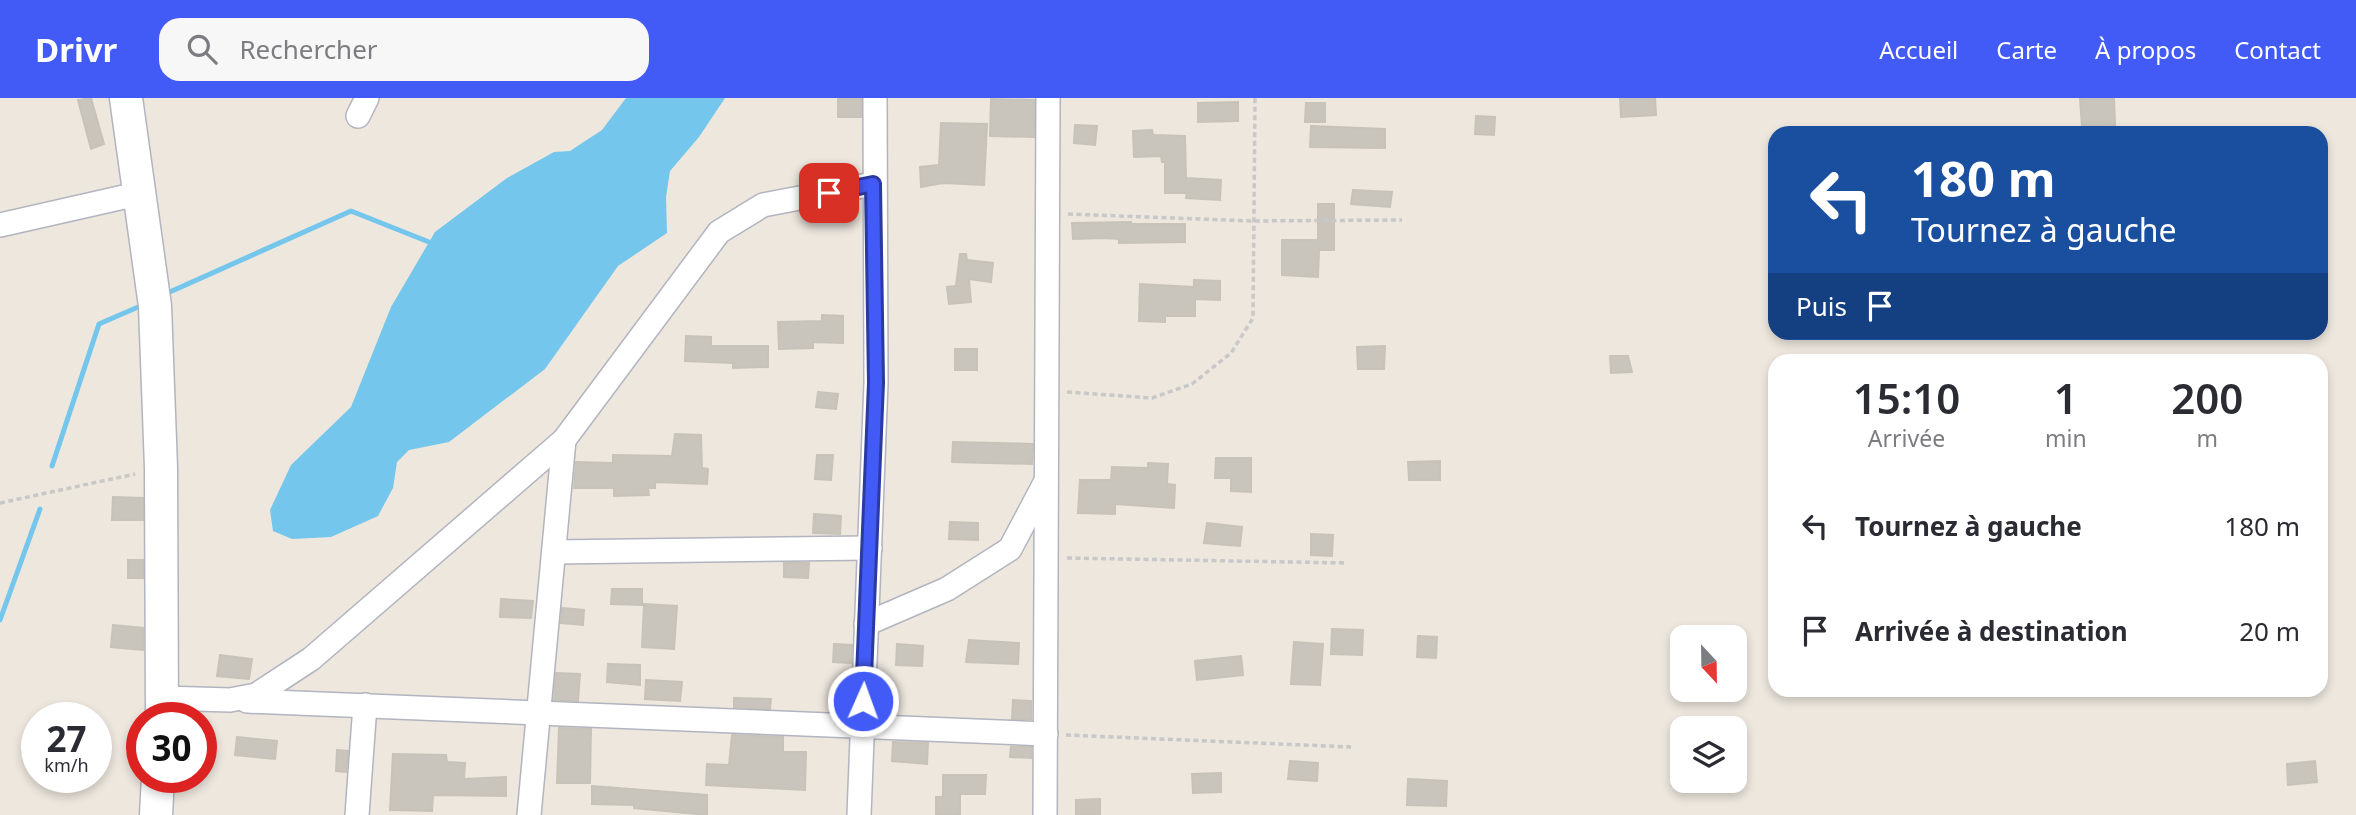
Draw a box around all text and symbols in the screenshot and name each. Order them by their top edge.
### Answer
search box [159,18,649,81]
text: Drivr [35,27,117,72]
icon: search [183,30,221,68]
text: Rechercher [239,31,378,67]
text: Accueil [1879,33,1958,66]
text: Carte [1996,33,2057,66]
text: À propos [2095,33,2196,66]
text: Contact [2234,33,2321,66]
text: 180 m [1911,145,2056,211]
icon: left [1796,154,1887,245]
pin [799,163,859,223]
icon: arrive [810,174,848,212]
text: Tournez à gauche [1911,208,2177,251]
icon: arrive [1861,287,1899,325]
text: Puis [1796,288,1847,324]
text: 15:10 [1853,369,1960,426]
text: 1 [2054,369,2078,426]
text: 200 [2171,369,2243,426]
text: Arrivée [1868,422,1945,454]
text: min [2045,422,2087,454]
text: m [2197,422,2218,454]
icon: left [1796,507,1834,545]
text: Tournez à gauche [1855,508,2082,544]
text: 180 m [2224,508,2300,544]
icon: arrive [1796,612,1834,650]
text: Arrivée à destination [1855,613,2128,649]
text: 20 m [2239,613,2300,649]
north arrow [1670,625,1746,702]
map controls [1670,625,1747,793]
position arrow [826,664,900,738]
speed limit sign: 30 [126,702,217,793]
text: 27 [46,715,87,762]
button: layers [1670,716,1747,793]
text: km/h [44,753,89,777]

